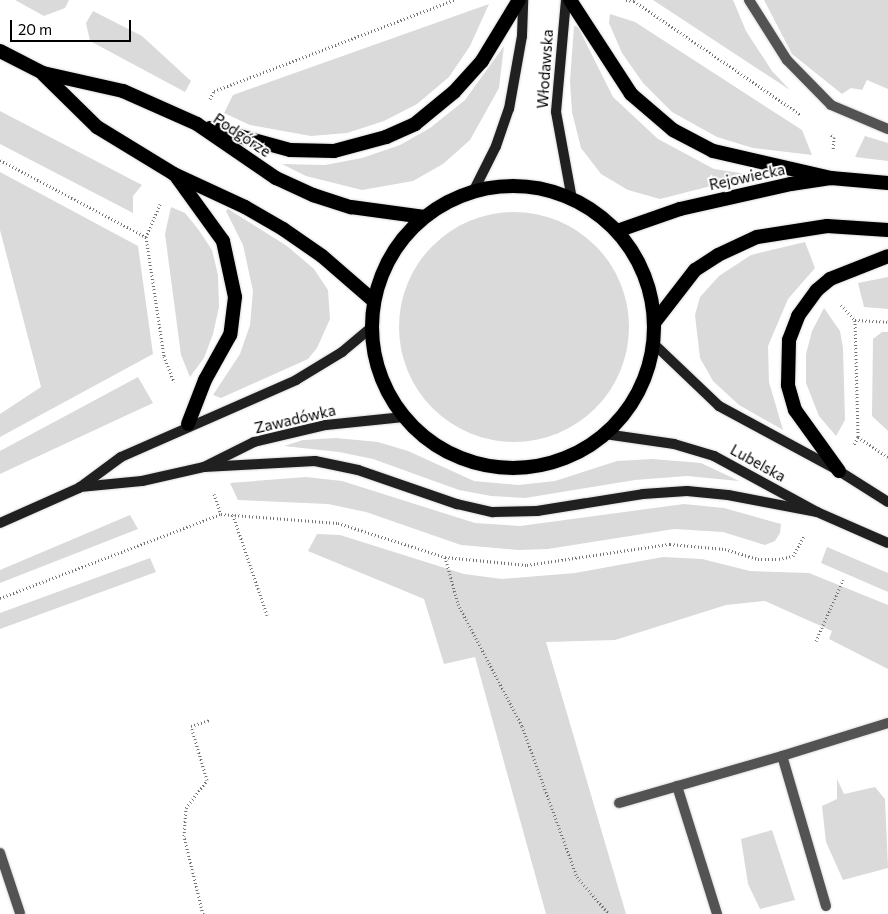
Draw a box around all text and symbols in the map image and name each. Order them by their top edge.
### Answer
scale bar [12,10,134,42]
text: 20 m [18,20,52,38]
street label: Włodawska [533,29,557,109]
street label: Podgórze [210,109,274,161]
street label: Rejowiecka [707,160,787,194]
street label: Zawadówka [253,401,337,437]
street label: Lubelska [727,440,789,486]

